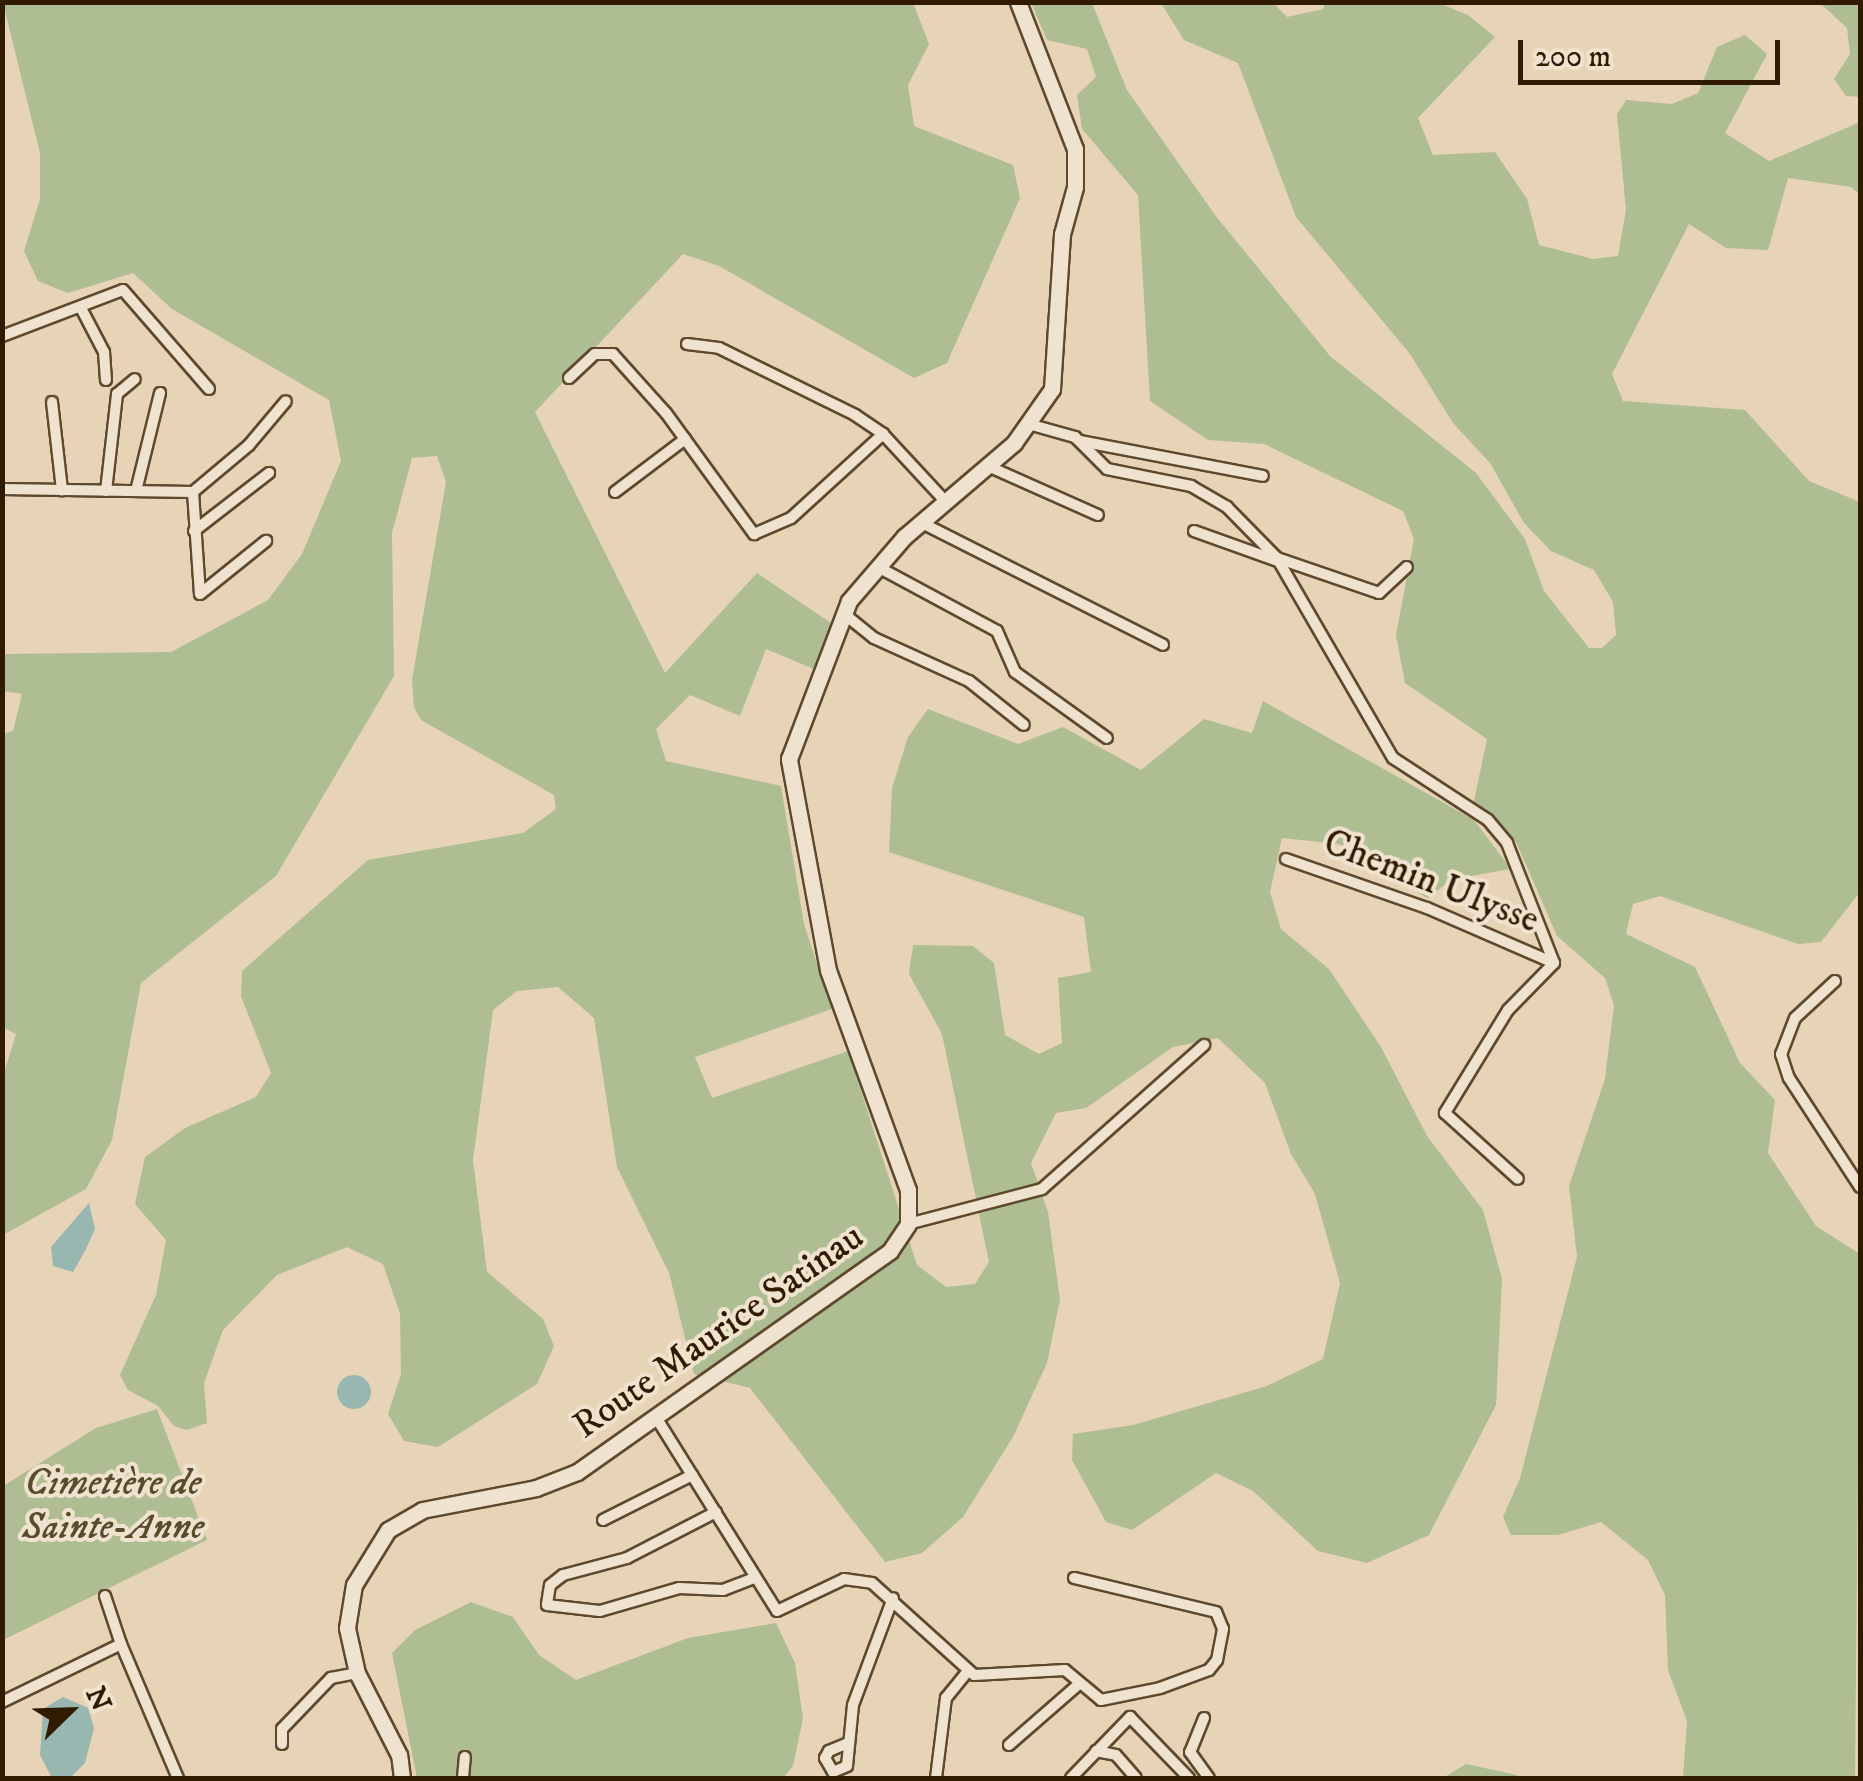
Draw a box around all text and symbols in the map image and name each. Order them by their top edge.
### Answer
scale bar [1523,20,1786,82]
text: 200 m [1535,39,1611,76]
street label: Chemin Ulysse [1317,820,1545,944]
street label: Route Maurice Satinau [565,1215,873,1449]
park label: Cimetière de Sainte-Anne [22,1461,204,1550]
north arrow [20,1661,120,1761]
text: N [77,1682,119,1716]

